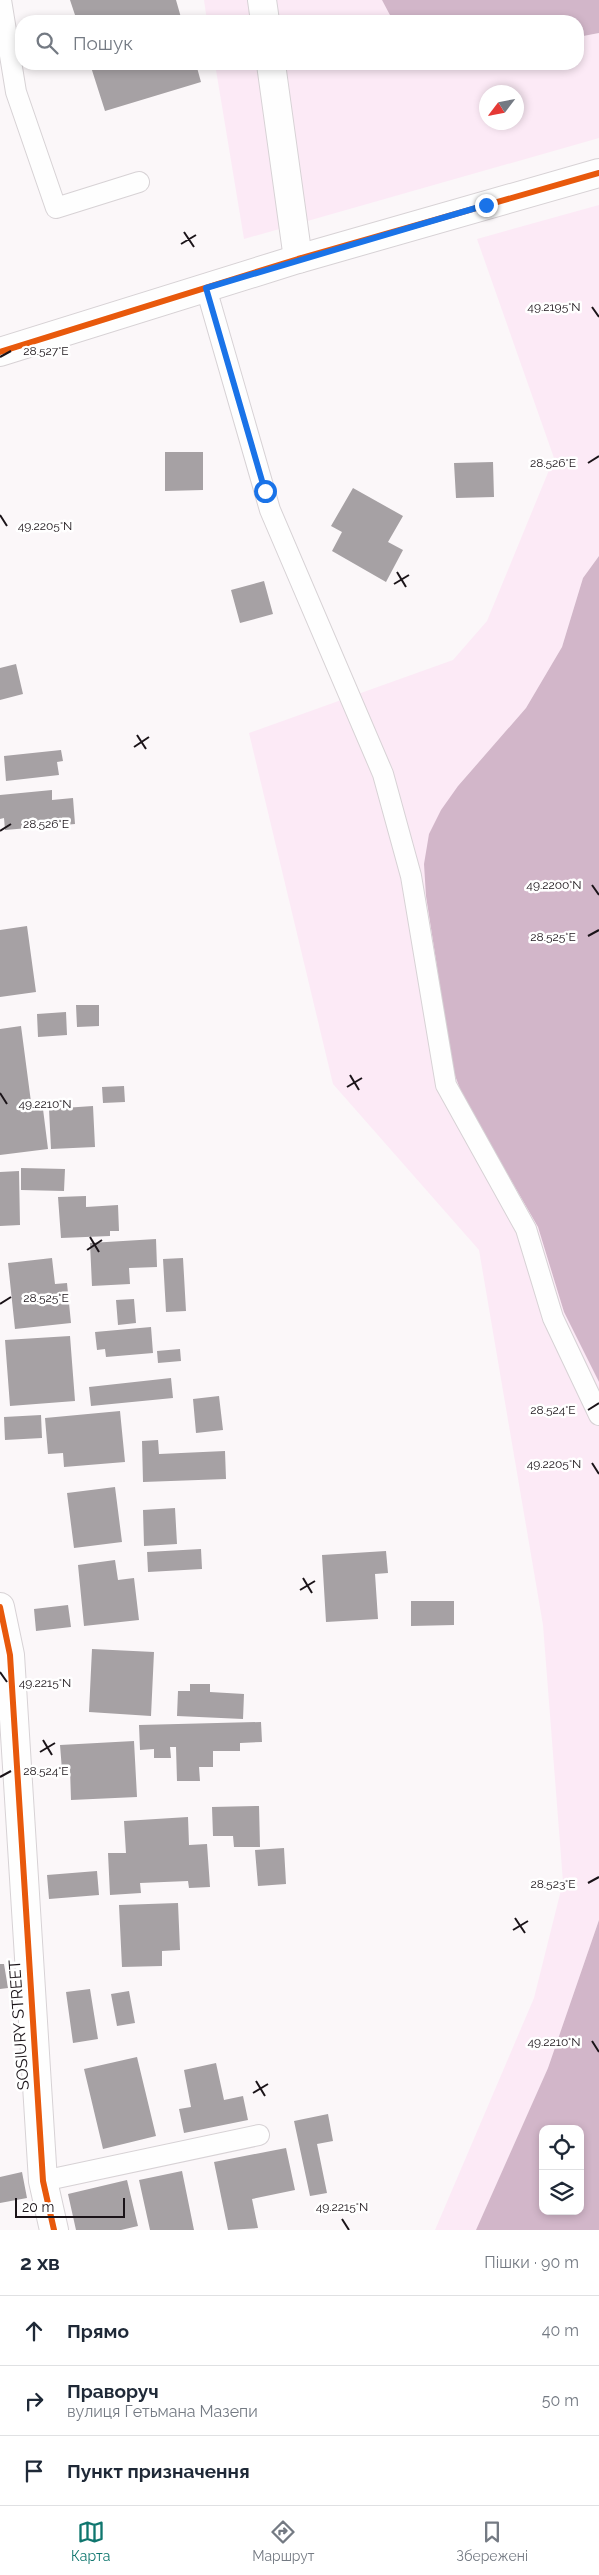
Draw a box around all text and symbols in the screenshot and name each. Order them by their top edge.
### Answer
search box [15,15,584,70]
icon: search [33,29,61,57]
text: Пошук [73,32,133,54]
north arrow [479,85,524,130]
route end [475,194,498,217]
text: 49.2195°N [527,300,581,314]
text: 28.527°E [23,344,69,358]
text: 28.526°E [530,456,576,470]
route start [254,480,277,503]
text: 49.2205°N [18,519,72,533]
text: 28.526°E [23,817,69,831]
text: 49.2200°N [526,878,582,892]
text: 28.525°E [530,930,576,944]
text: 49.2210°N [18,1097,72,1111]
text: 28.525°E [23,1291,69,1305]
text: 28.524°E [530,1403,576,1417]
text: 49.2205°N [527,1457,581,1471]
text: 49.2215°N [19,1676,71,1690]
text: 28.524°E [23,1764,69,1778]
text: 28.523°E [530,1877,576,1891]
street label: SOSIURY STREET [5,1959,33,2091]
text: 49.2210°N [527,2035,581,2049]
map controls [539,2125,584,2215]
button: locate [539,2125,584,2170]
button: layers [539,2170,584,2215]
scale bar [15,2195,125,2218]
text: 20 m [22,2199,54,2215]
text: 49.2215°N [316,2200,368,2214]
text: 2 хв [20,2250,60,2275]
text: Пішки · 90 m [484,2253,579,2272]
icon: ahead [20,2317,48,2345]
text: Прямо [67,2320,129,2342]
text: 40 m [542,2321,579,2340]
text: Праворуч [67,2380,159,2402]
icon: right [20,2387,48,2415]
text: 50 m [542,2391,579,2410]
text: вулиця Гетьмана Мазепи [67,2402,258,2421]
icon: arrive [20,2457,48,2485]
text: Пункт призначення [67,2460,250,2482]
tab: Карта [71,2518,110,2564]
tab: Маршрут [252,2518,315,2564]
tab: Збережені [456,2518,528,2564]

